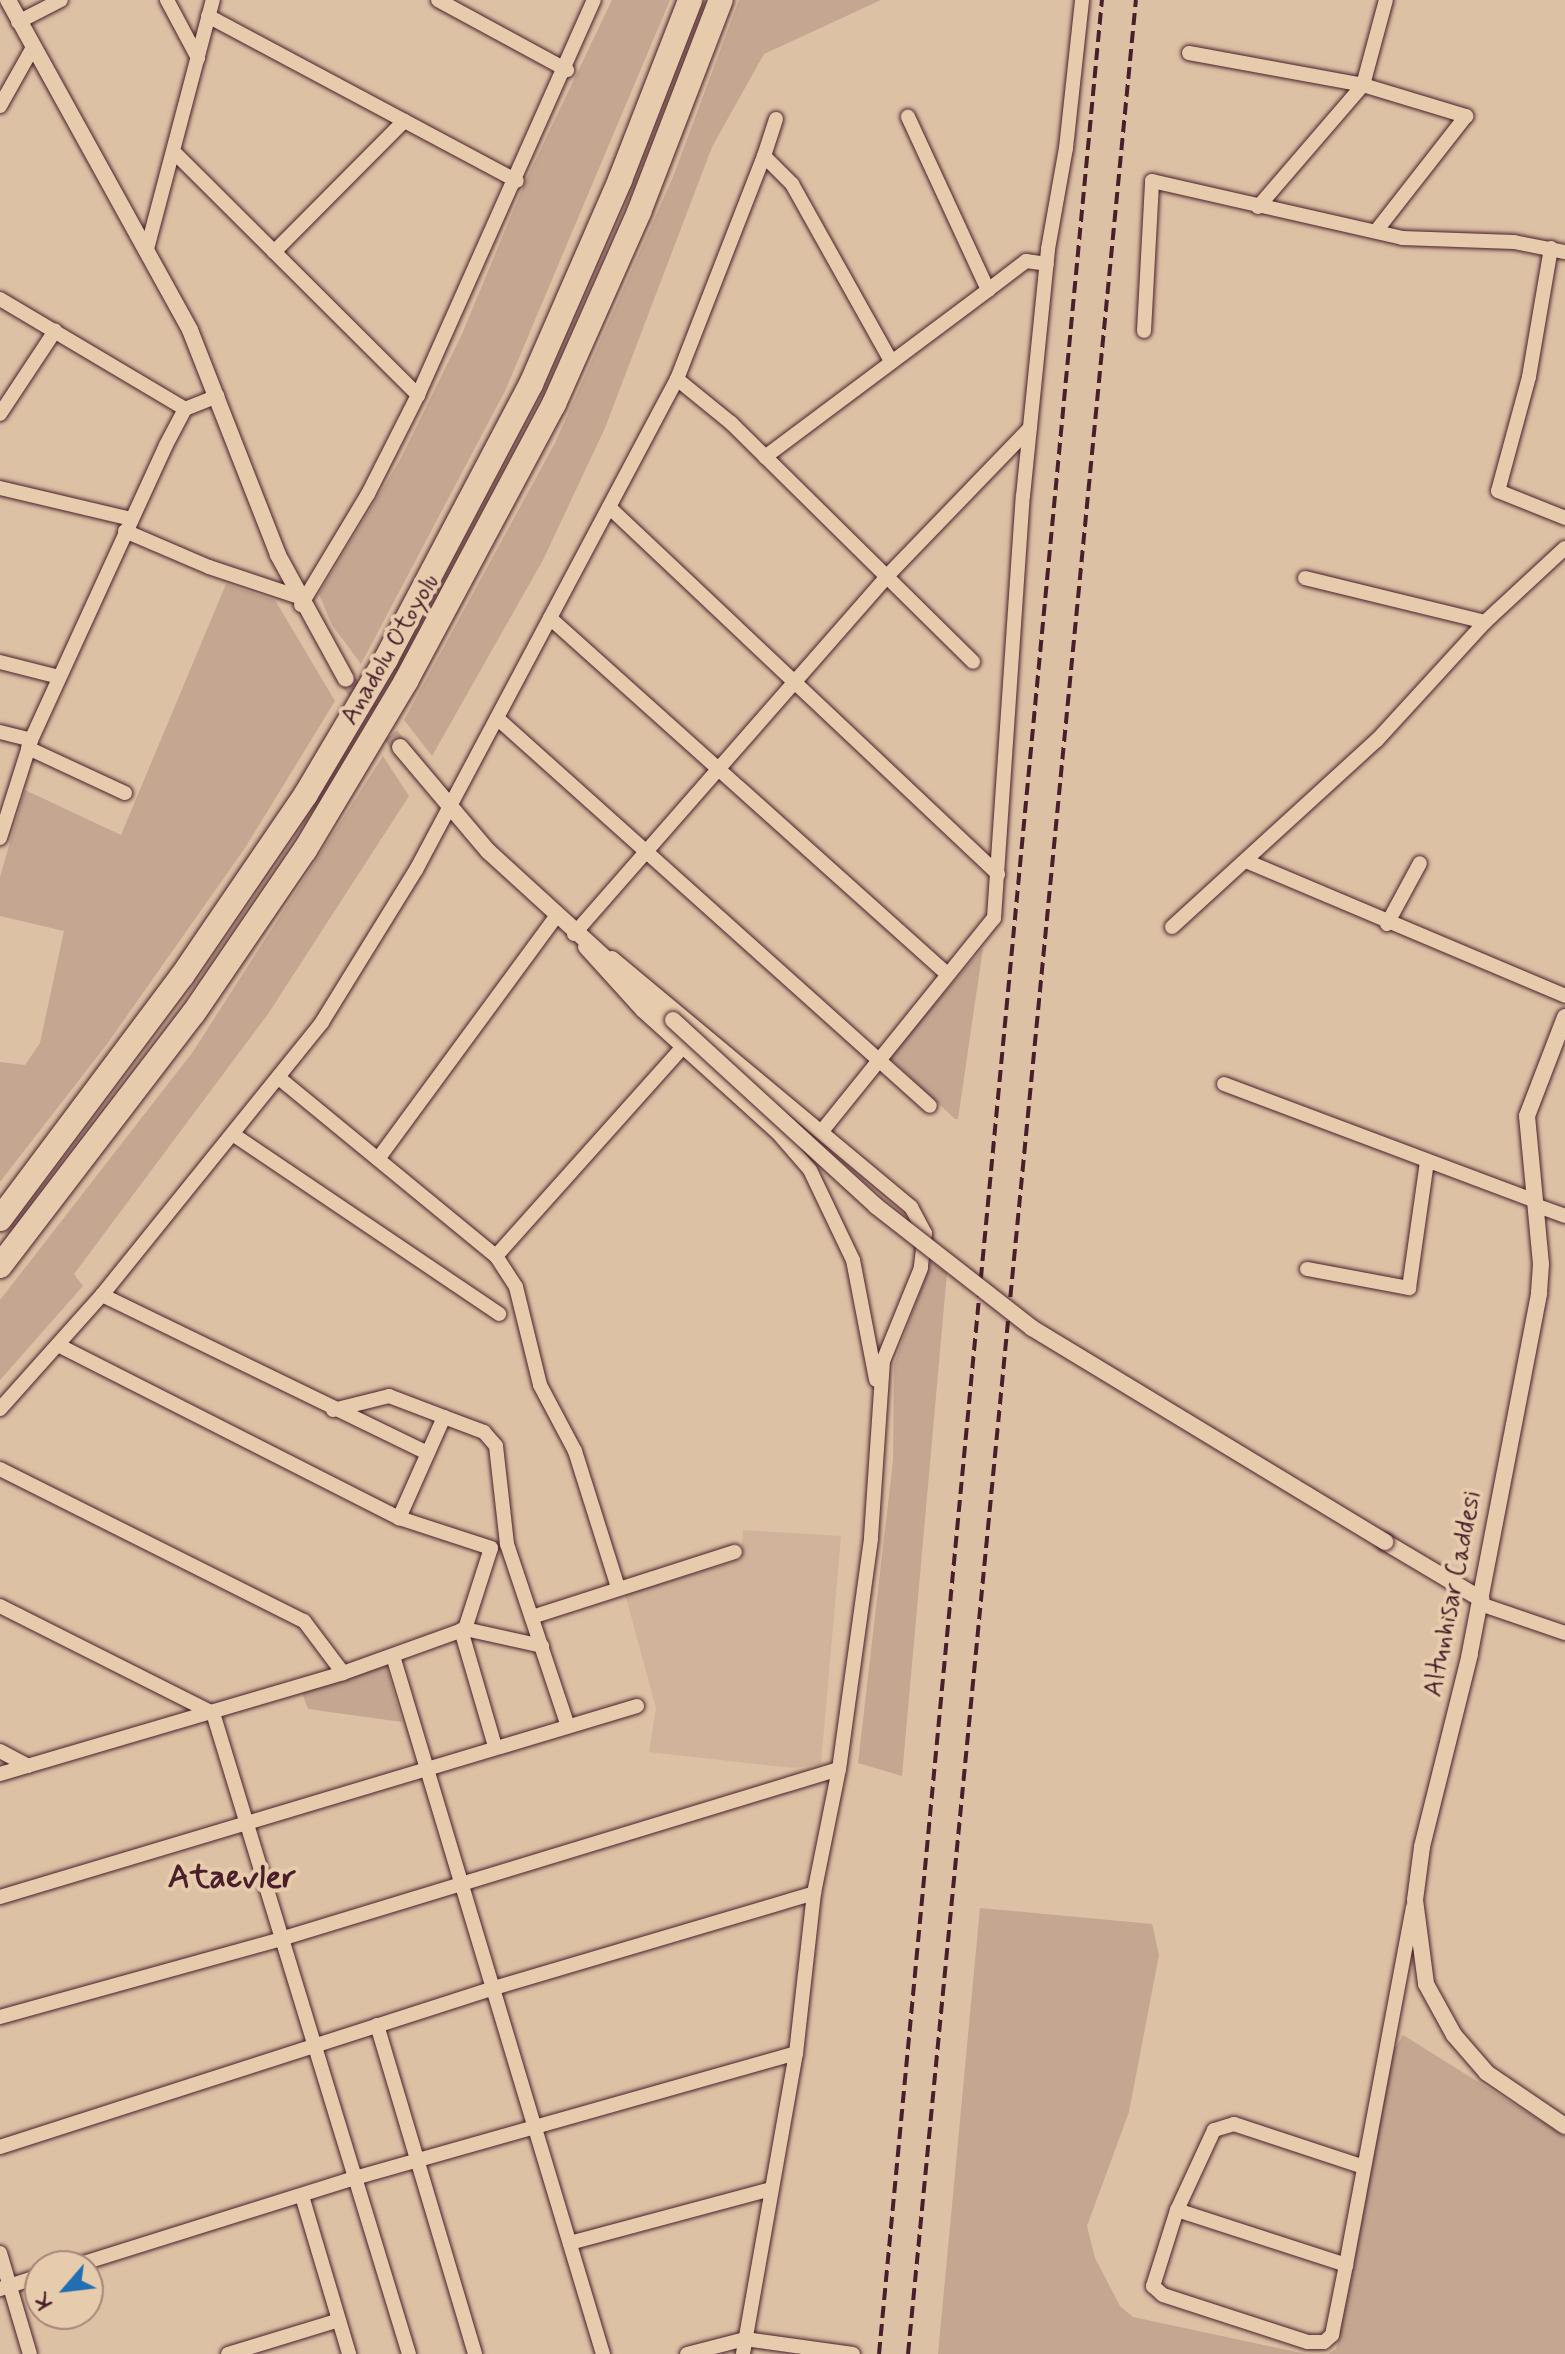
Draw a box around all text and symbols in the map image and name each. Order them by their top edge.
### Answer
street label: Anadolu Otoyolu [334,568,448,732]
street label: Altunhisar Caddesi [1419,1488,1489,1700]
district label: Ataevler [168,1858,296,1898]
north arrow [24,2250,104,2330]
text: K [29,2287,61,2314]

